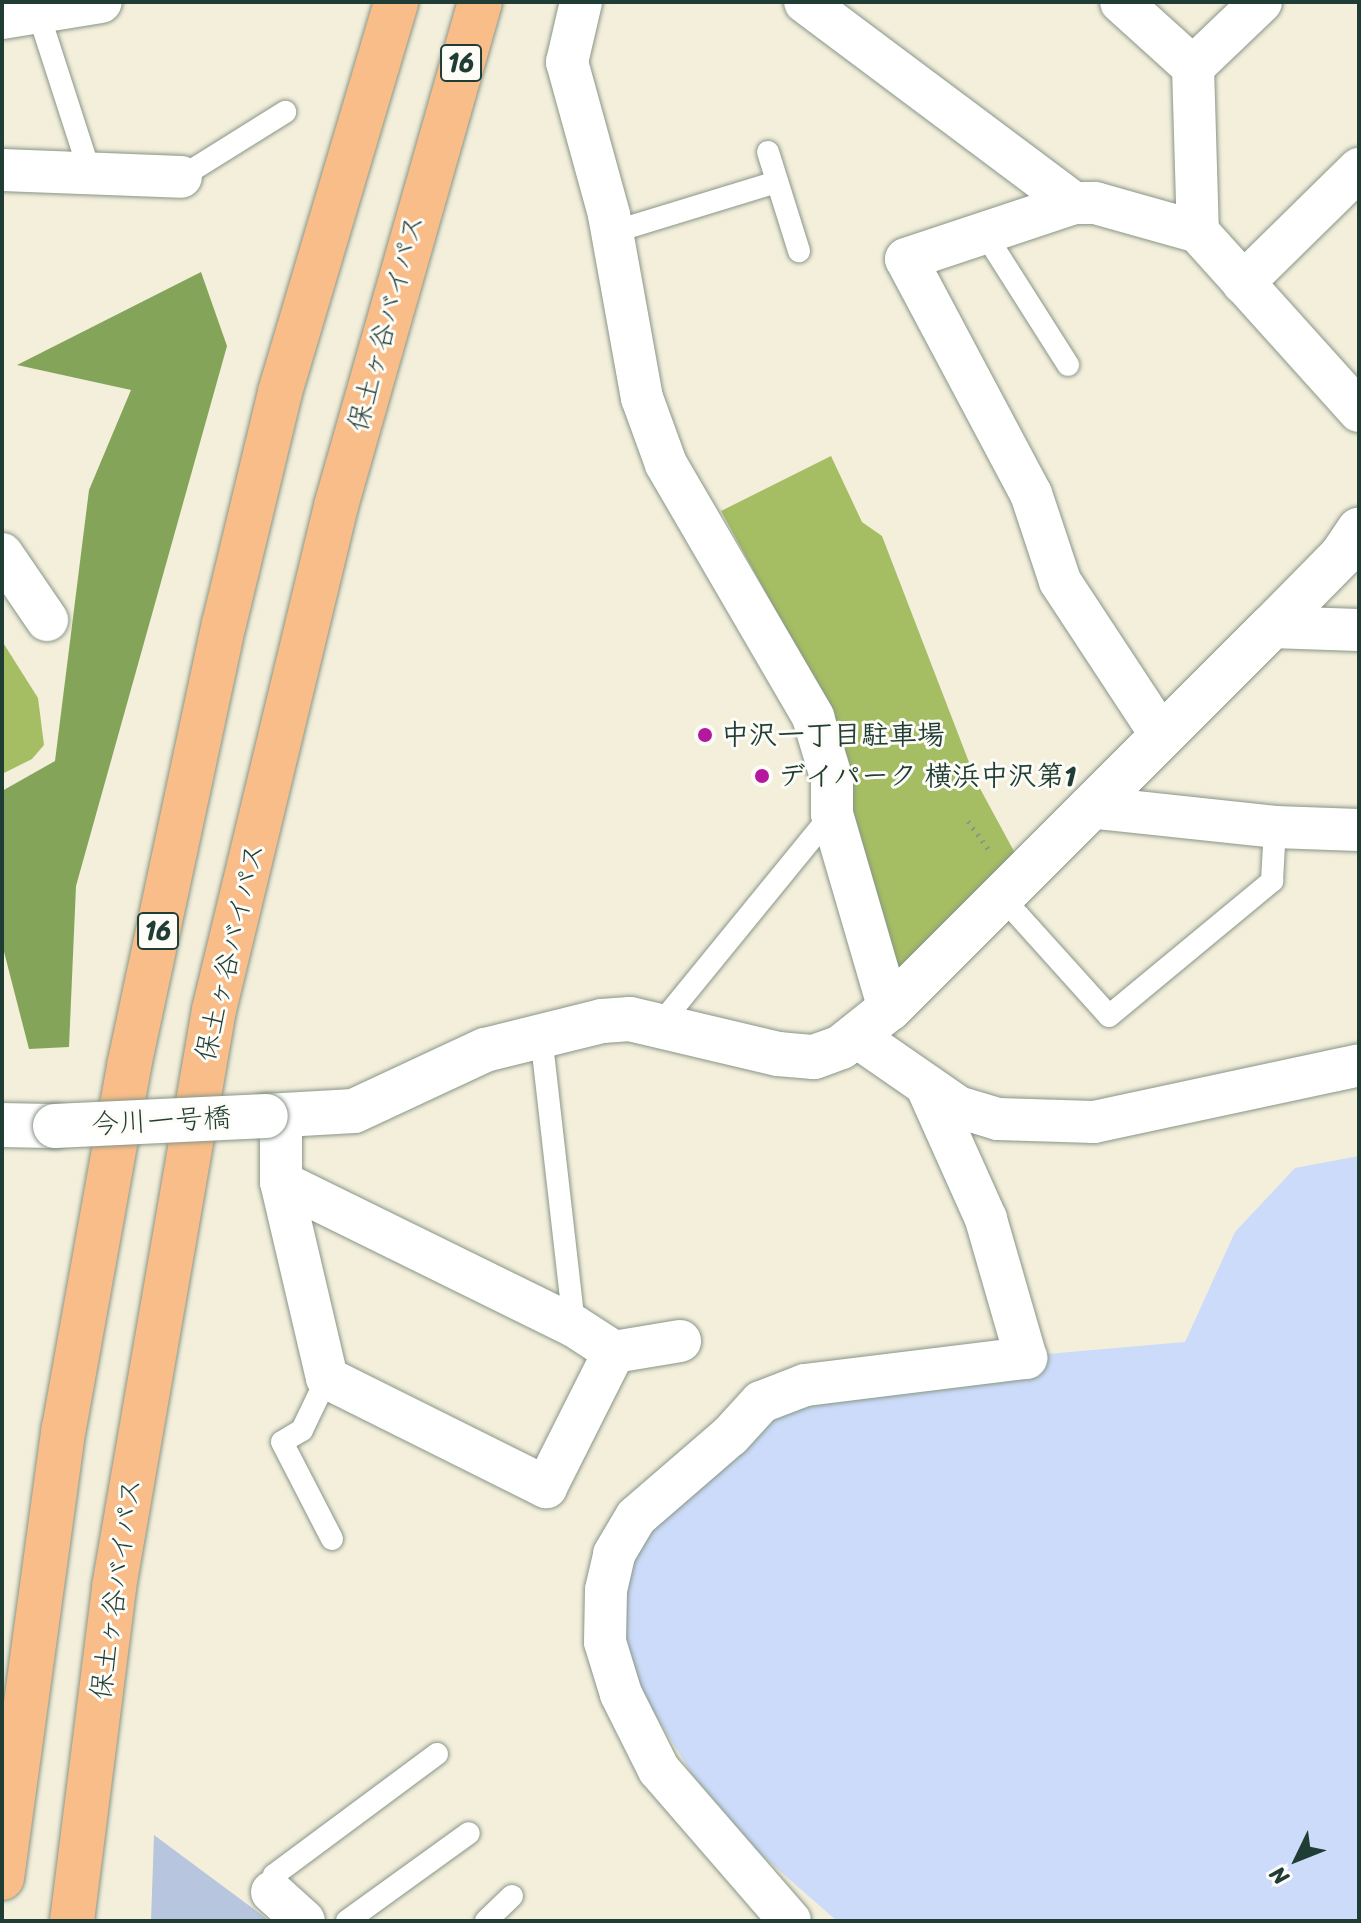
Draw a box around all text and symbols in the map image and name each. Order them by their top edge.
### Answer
road number: 16 [439,41,483,85]
street label: 保土ヶ谷バイパス [341,210,431,436]
place label: 中沢一丁目駐車場 [721,718,945,752]
marker: 中沢一丁目駐車場 [696,726,714,744]
place label: デイパーク 横浜中沢第1 [778,759,1077,793]
marker: デイパーク 横浜中沢第1 [753,767,771,785]
street label: 保土ヶ谷バイパス [188,839,272,1065]
road number: 16 [136,909,180,953]
street label: 今川一号橋 [90,1101,232,1141]
street label: 保土ヶ谷バイパス [84,1476,148,1702]
north arrow [1257,1819,1337,1899]
text: N [1260,1857,1299,1895]

